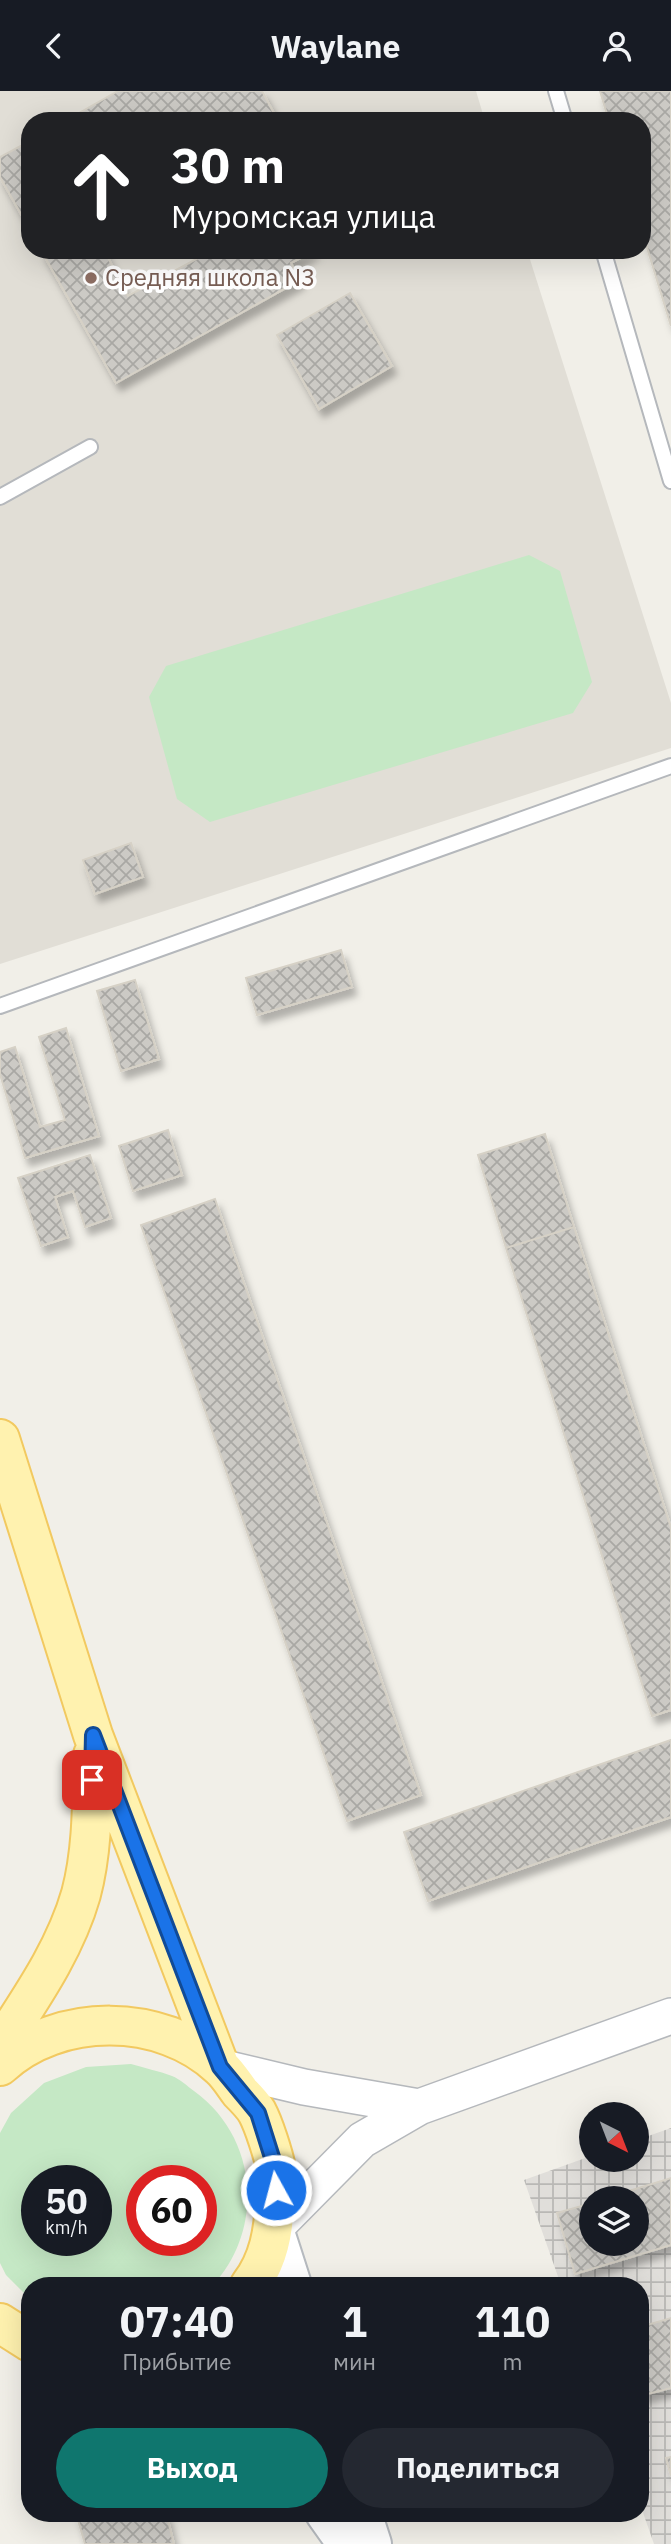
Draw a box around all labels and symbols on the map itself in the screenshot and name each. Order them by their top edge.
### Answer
place label: Средняя школа N3 [105,261,316,293]
marker: Средняя школа N3 [83,270,99,286]
pin [62,1750,122,1810]
north arrow [579,2102,649,2172]
position arrow [239,2153,313,2227]
speed limit sign: 60 [126,2165,217,2256]

